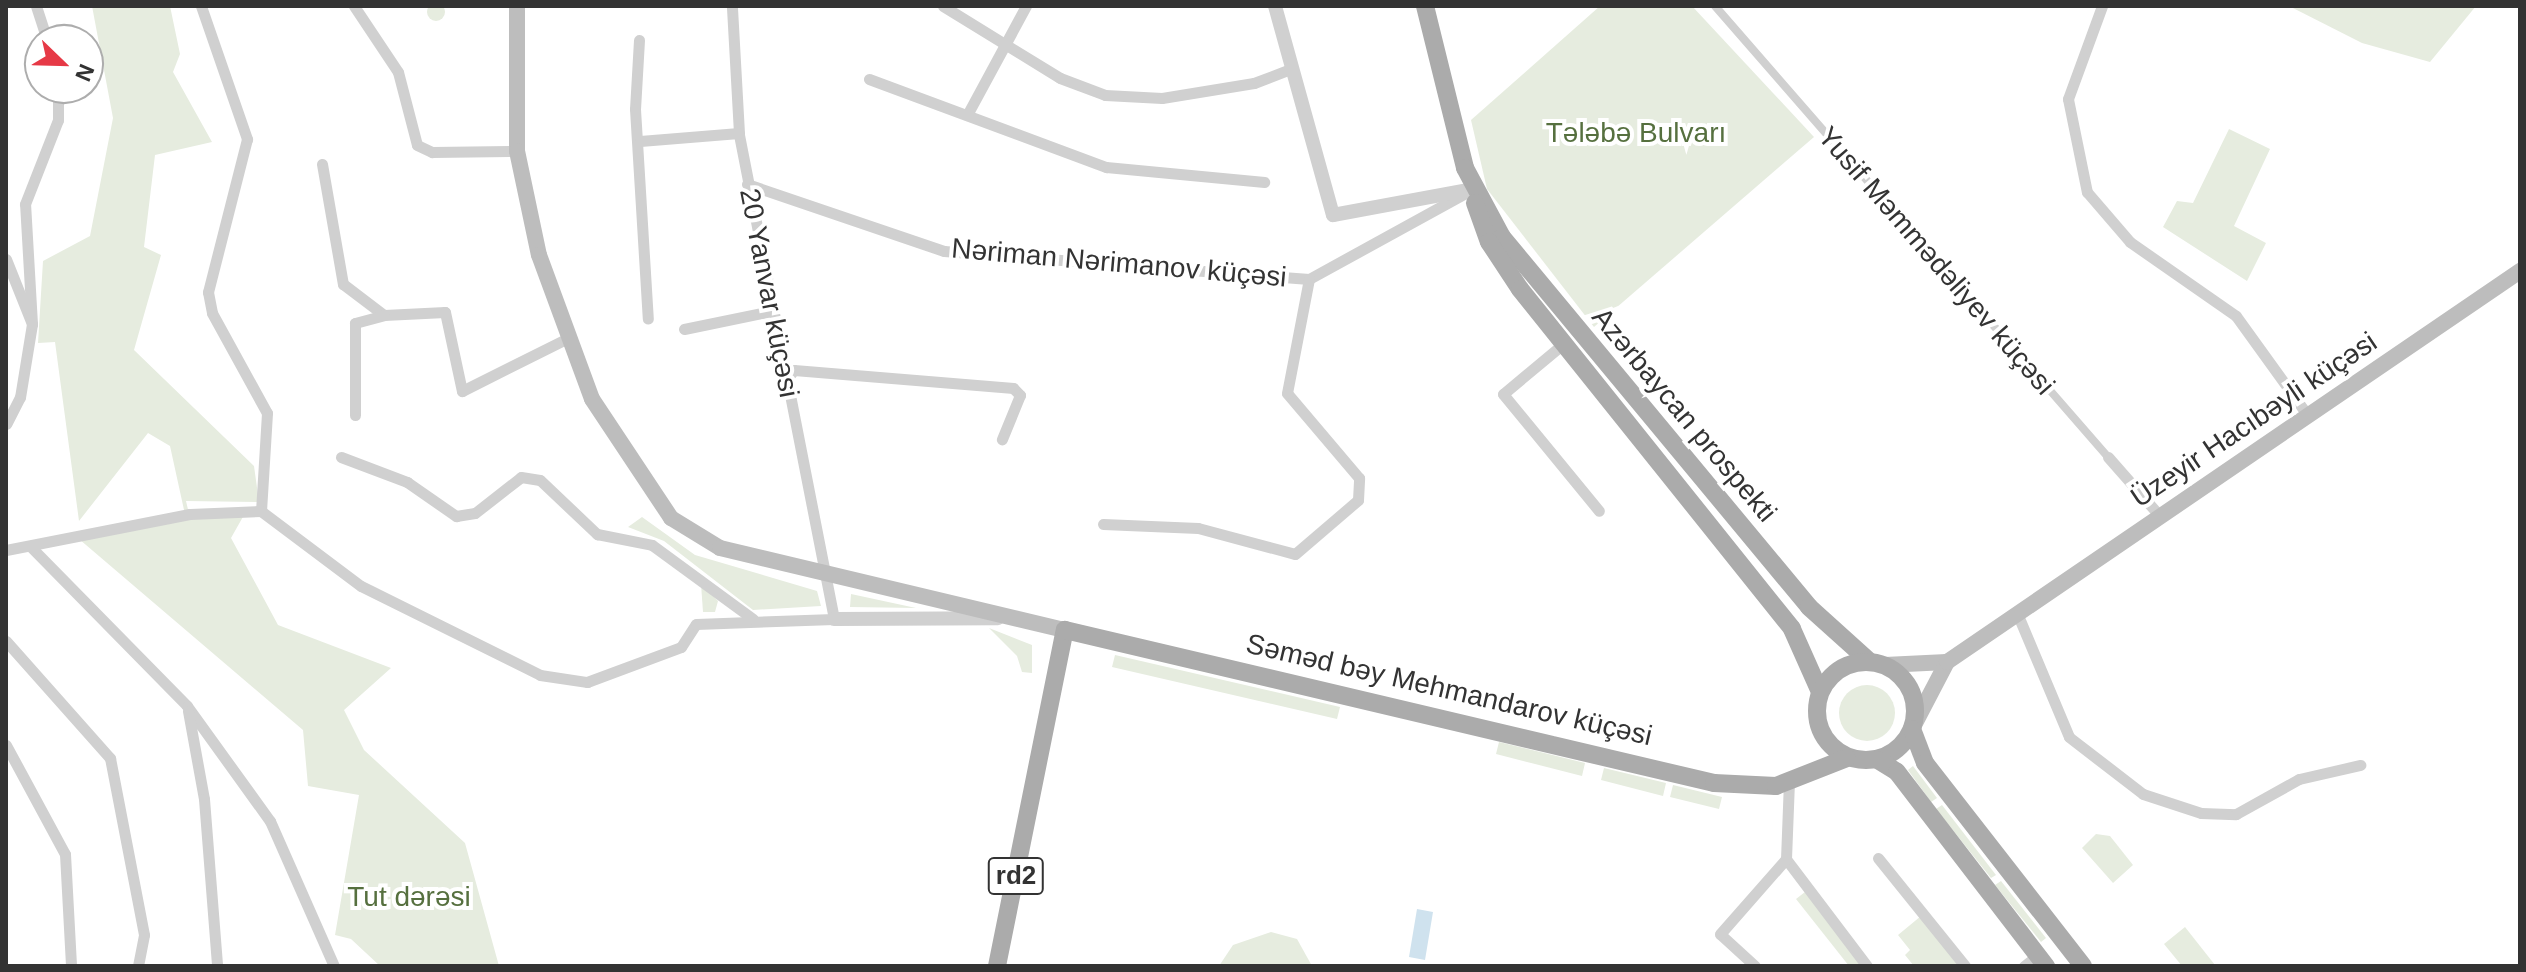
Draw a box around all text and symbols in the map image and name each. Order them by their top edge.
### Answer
north arrow [24,24,104,104]
text: N [70,61,99,85]
park label: Tələbə Bulvarı [1546,116,1726,150]
street label: Yusif Məmmədəliyev küçəsi [1811,120,2061,402]
street label: 20 Yanvar küçəsi [732,185,806,401]
street label: Nəriman Nərimanov küçəsi [950,232,1288,294]
street label: Azərbaycan prospekti [1585,301,1783,529]
street label: Üzeyir Hacıbəyli küçəsi [2125,325,2383,515]
street label: Səməd bəy Mehmandarov küçəsi [1243,627,1655,753]
road number: rd2 [986,854,1046,898]
park label: Tut dərəsi [347,880,471,914]

